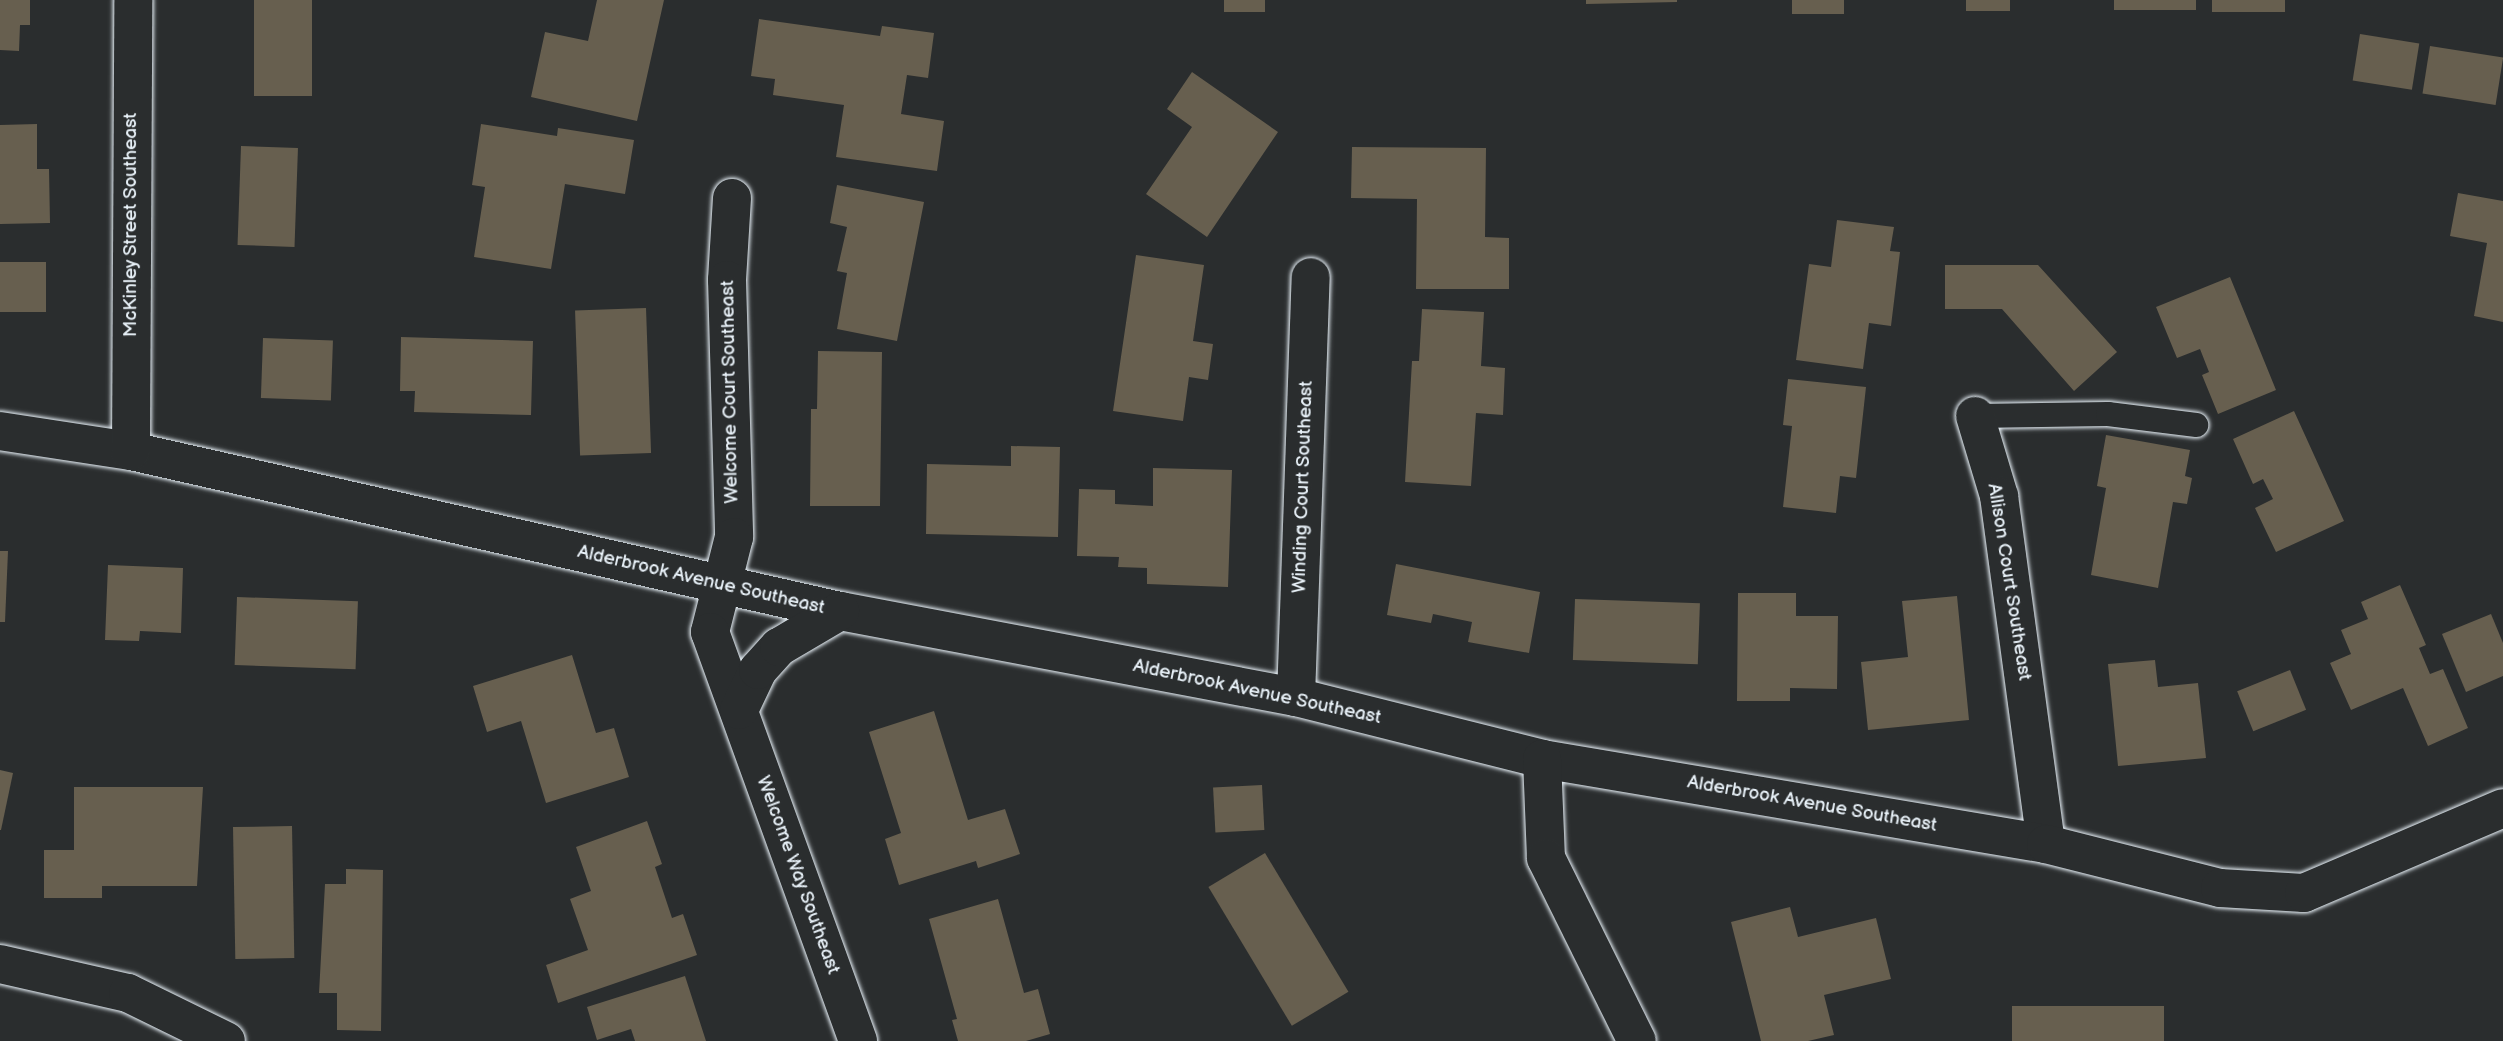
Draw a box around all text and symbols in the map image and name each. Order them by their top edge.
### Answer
street label: McKinley Street Southeast [120,112,142,338]
street label: Welcome Court Southeast [717,280,743,504]
street label: Winding Court Southeast [1288,380,1318,594]
street label: Allison Court Southeast [1982,482,2036,682]
street label: Alderbrook Avenue Southeast [575,540,827,620]
street label: Alderbrook Avenue Southeast [1131,655,1383,729]
street label: Alderbrook Avenue Southeast [1685,771,1939,837]
street label: Welcome Way Southeast [751,772,845,978]

